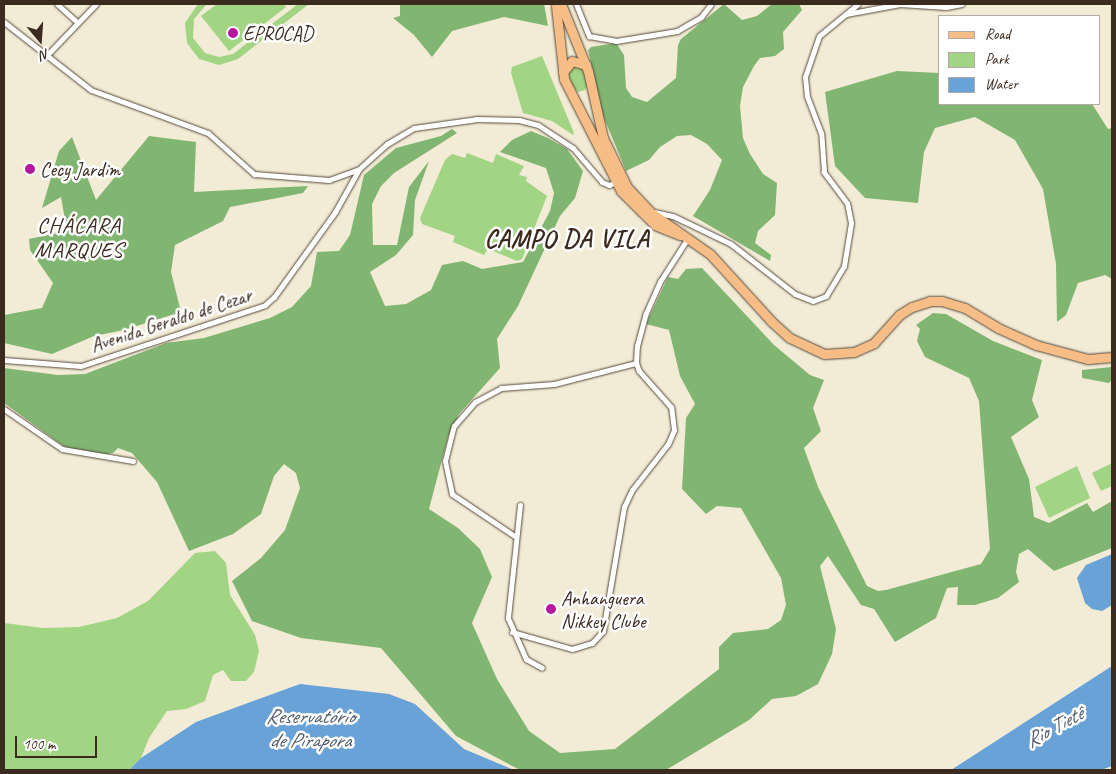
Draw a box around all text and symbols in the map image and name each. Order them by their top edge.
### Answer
north arrow [15,15,65,65]
legend [938,15,1101,105]
place label: EPROCAD [243,21,313,45]
text: Road [985,25,1010,44]
marker: EPROCAD [227,27,239,39]
text: N [38,45,52,64]
text: Park [985,50,1009,69]
text: Water [985,75,1018,94]
place label: Cecy Jardim [40,157,119,181]
marker: Cecy Jardim [24,163,36,175]
district label: CHÁCARA MARQUES [34,212,124,264]
district label: CAMPO DA VILA [483,224,651,254]
street label: Avenida Geraldo de Cezar [87,283,255,357]
place label: Anhanguera Nikkey Clube [561,586,645,633]
marker: Anhanguera Nikkey Clube [545,603,557,615]
water label: Rio Tietê [1021,701,1087,753]
water label: Reservatório de Pirapora [266,703,354,753]
scale bar [18,726,100,758]
text: 100 m [23,735,55,754]

